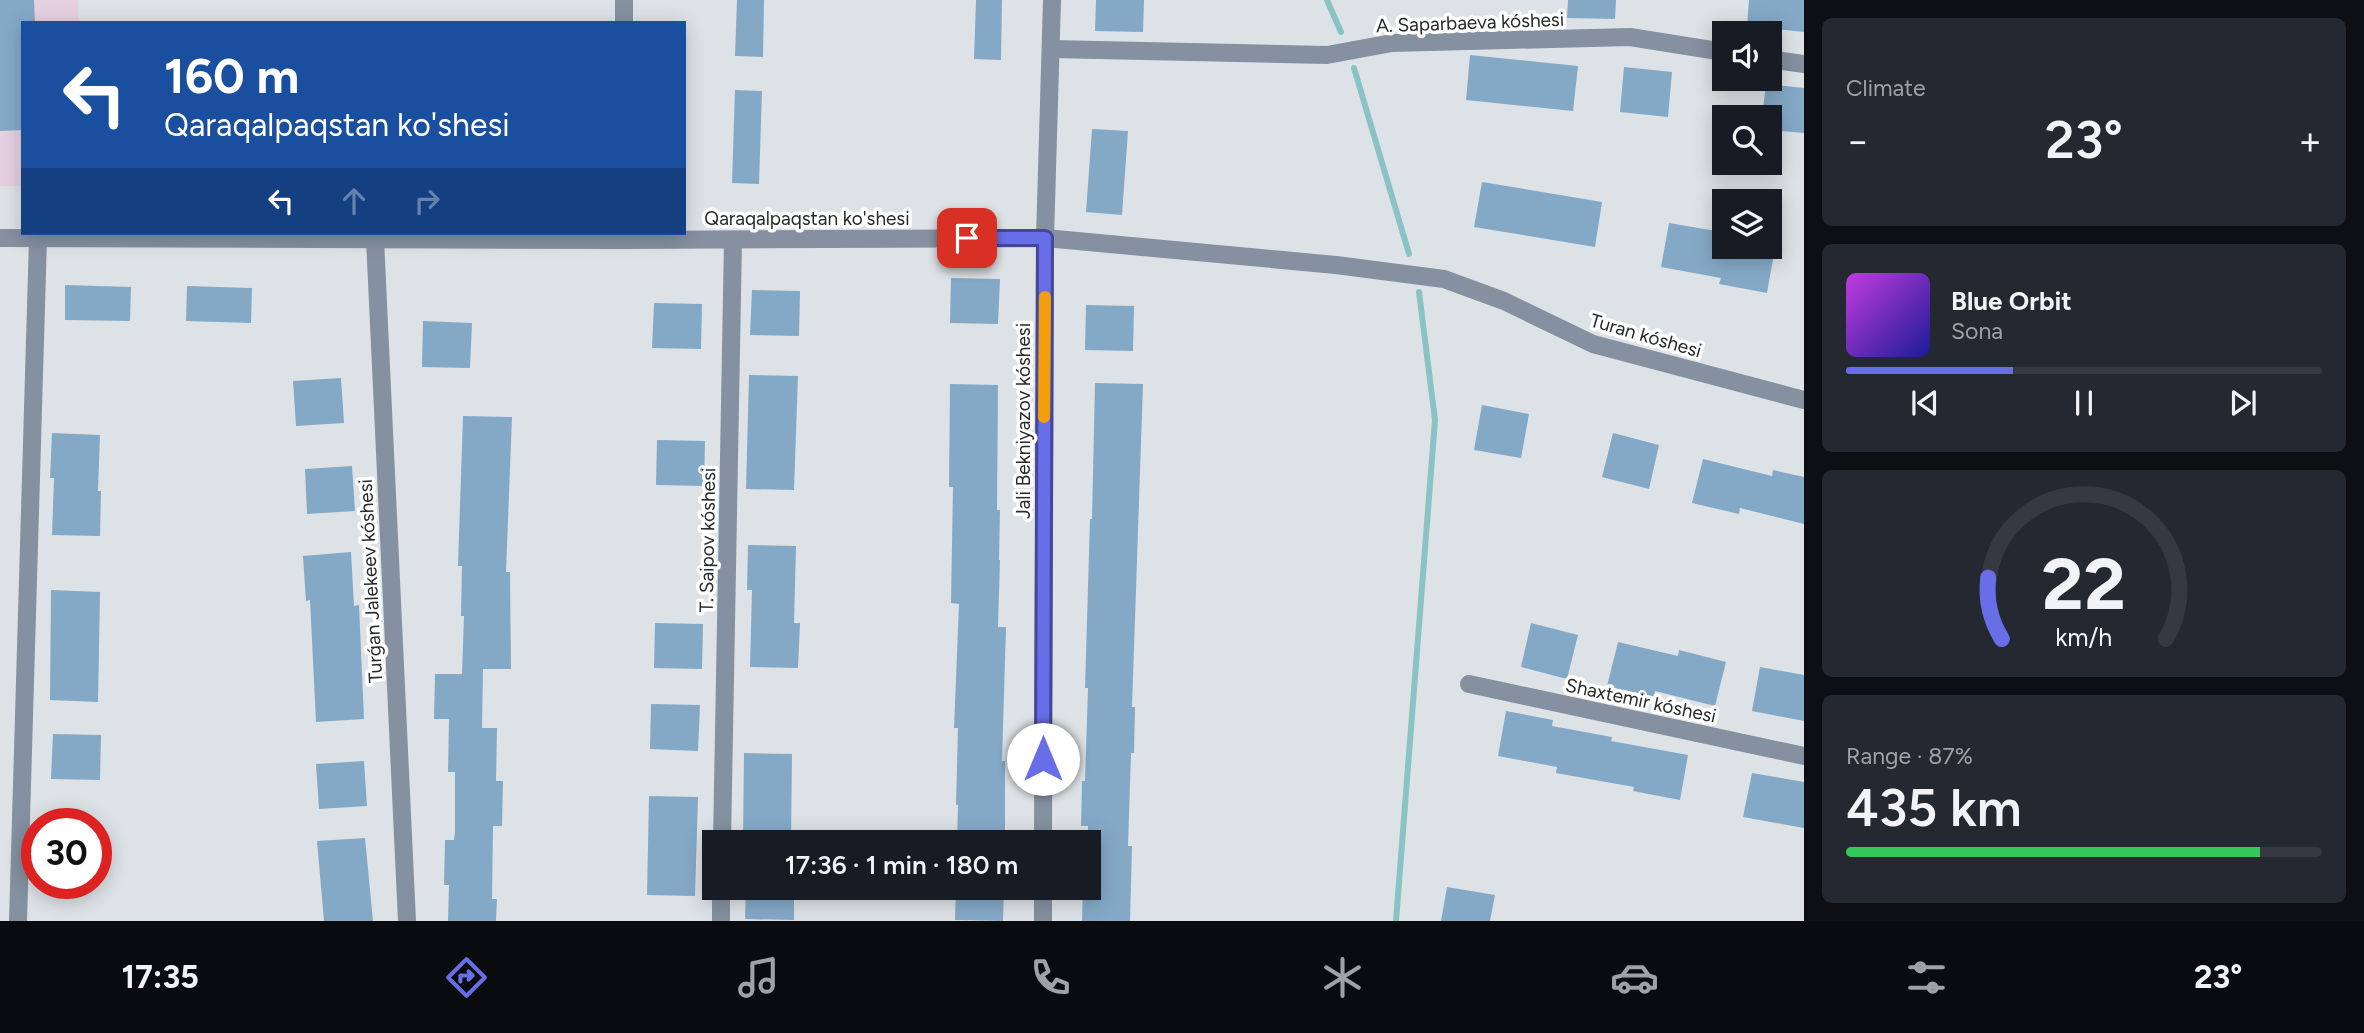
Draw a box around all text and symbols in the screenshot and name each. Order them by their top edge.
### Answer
street label: A. Saparbaeva kóshesi [1376,8,1565,37]
map controls [1712,21,1782,259]
button: sound [1712,21,1782,91]
text: 160 m [164,46,299,105]
icon: left [49,49,140,140]
text: Climate [1846,74,1925,102]
button: search [1712,105,1782,175]
text: Qaraqalpaqstan ko'shesi [164,106,510,144]
text: 23° [2045,109,2123,171]
text: − [1846,118,1870,164]
text: + [2298,118,2322,164]
icon: left [262,182,300,220]
icon: ahead [335,182,373,220]
icon: right [408,182,446,220]
button: layers [1712,189,1782,259]
street label: Qaraqalpaqstan ko'shesi [704,207,910,230]
pin [937,208,997,268]
icon: arrive [948,219,986,257]
text: Blue Orbit [1951,285,2072,317]
street label: Turan kóshesi [1588,309,1704,362]
text: Sona [1951,317,2003,345]
street label: Jali Bekniyazov kóshesi [1012,323,1035,519]
icon: previous [1906,384,1944,422]
icon: pause [2065,384,2103,422]
icon: next [2224,384,2262,422]
street label: T. Saipov kóshesi [695,468,720,612]
street label: Turǵan Jalekeev kóshesi [354,479,387,683]
text: 22 [2042,541,2126,628]
text: km/h [2055,622,2113,652]
street label: Shaxtemir kóshesi [1564,673,1718,728]
position arrow [1006,722,1080,796]
text: Range · 87% [1846,742,1973,770]
text: 435 km [1846,777,2022,839]
speed limit sign: 30 [21,808,112,899]
text: 17:36 · 1 min · 180 m [785,849,1018,881]
icon: directions [442,953,491,1002]
icon: music [734,953,783,1002]
icon: phone [1026,953,1075,1002]
icon: climate [1318,953,1367,1002]
icon: car [1610,953,1659,1002]
icon: filters [1902,953,1951,1002]
text: 17:35 [122,958,199,996]
text: 23° [2194,958,2242,996]

